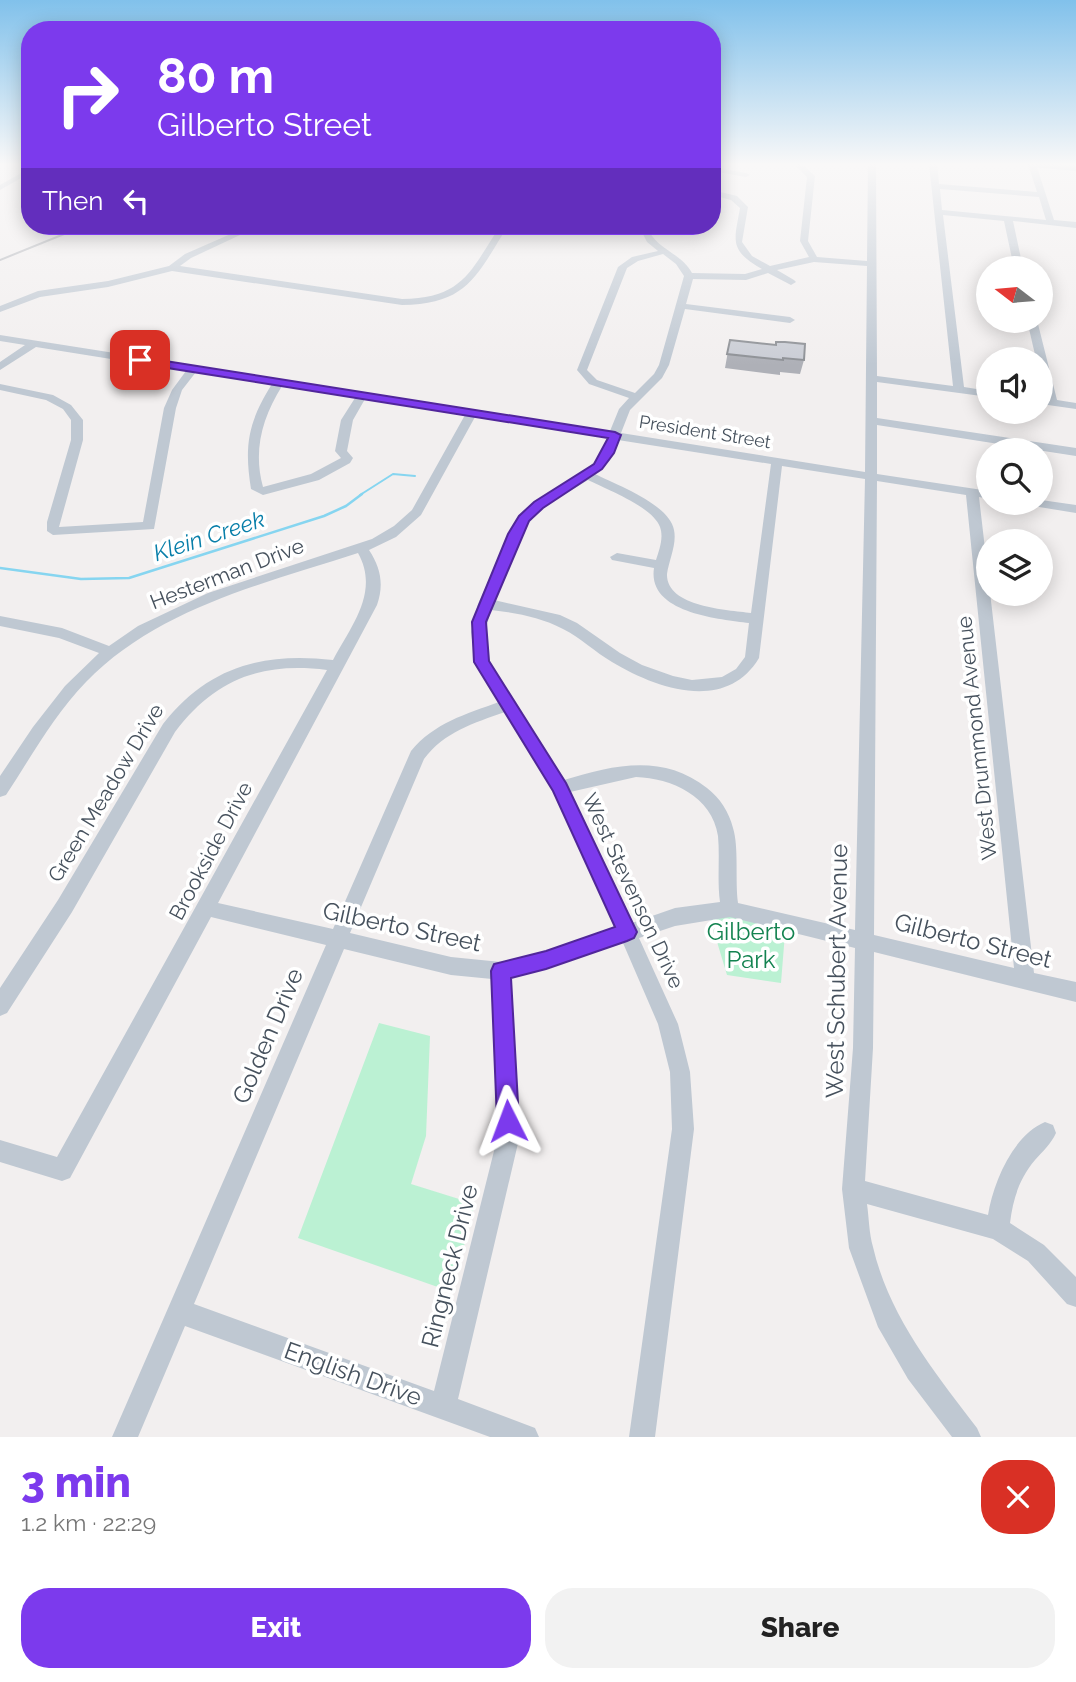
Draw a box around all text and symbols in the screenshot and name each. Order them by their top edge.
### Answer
text: 80 m [157,47,274,104]
icon: right [42,49,133,140]
text: Gilberto Street [157,106,372,143]
icon: left [117,182,155,220]
text: Then [42,186,103,216]
north arrow [976,256,1054,332]
map controls [976,256,1053,606]
pin [110,330,170,390]
icon: arrive [121,341,159,379]
button: sound [976,347,1053,424]
street label: President Street [638,411,772,452]
button: search [976,438,1053,515]
water label: Klein Creek [150,505,268,566]
button: layers [976,529,1053,606]
street label: Hesterman Drive [146,533,307,614]
street label: West Drummond Avenue [951,615,1002,861]
street label: Green Meadow Drive [42,699,169,886]
street label: Brookside Drive [164,777,257,924]
street label: West Stevenson Drive [577,789,690,992]
street label: West Schubert Avenue [820,844,853,1098]
street label: Gilberto Street [320,896,484,957]
street label: Gilberto Street [891,907,1055,974]
park label: Gilberto Park [707,917,795,974]
street label: Golden Drive [226,964,309,1108]
position arrow [471,1084,545,1158]
street label: Ringneck Drive [415,1181,484,1350]
street label: English Drive [281,1335,426,1412]
text: 3 min [21,1458,131,1507]
button: close [981,1460,1055,1534]
text: 1.2 km · 22:29 [21,1509,156,1536]
button: Exit [21,1588,531,1668]
button: Share [545,1588,1055,1668]

